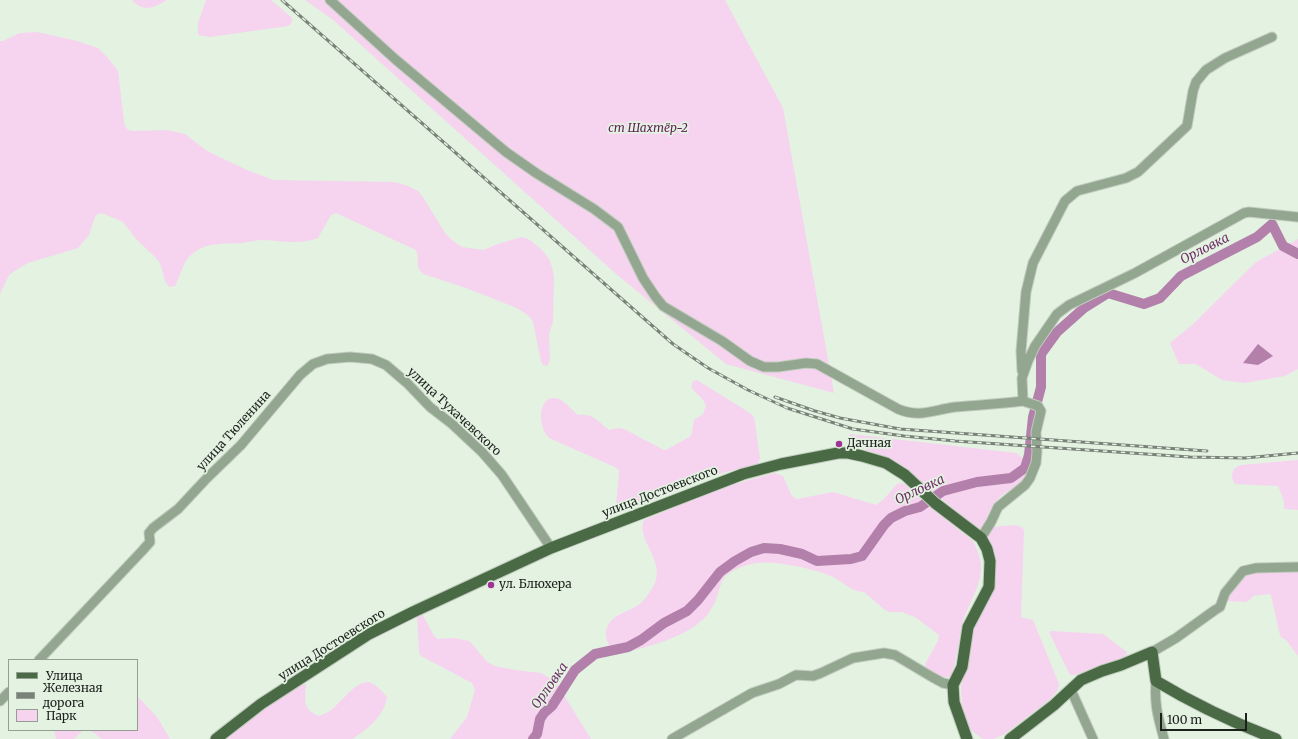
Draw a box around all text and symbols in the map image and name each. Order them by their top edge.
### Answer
park label: ст Шахтёр-2 [608,122,688,136]
water label: Орловка [1178,230,1232,268]
street label: улица Тухачевского [404,365,504,459]
street label: улица Тюленина [194,388,274,474]
place label: Дачная [847,437,891,451]
marker: Дачная [834,439,844,449]
street label: улица Достоевского [600,463,720,521]
water label: Орловка [893,472,947,508]
place label: ул. Блюхера [499,578,572,592]
marker: ул. Блюхера [486,580,496,590]
street label: улица Достоевского [276,606,388,684]
legend [8,659,138,731]
water label: Орловка [528,660,572,712]
text: Улица [46,668,83,683]
text: Железная дорога [43,680,103,710]
scale bar [1162,705,1249,731]
text: Парк [46,708,77,723]
text: 100 m [1167,712,1202,727]

